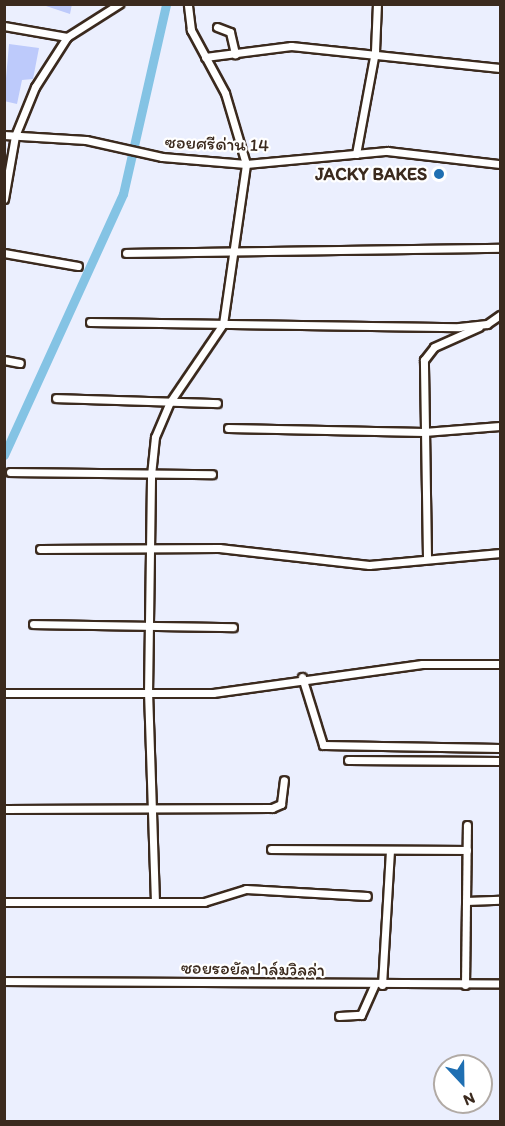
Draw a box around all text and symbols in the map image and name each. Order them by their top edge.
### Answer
street label: ซอยศรีด่าน 14 [165,131,269,157]
place label: JACKY BAKES [315,163,427,185]
marker: JACKY BAKES [432,167,446,181]
street label: ซอยรอยัลปาล์มวิลล่า [181,957,325,981]
north arrow [433,1054,493,1114]
text: N [461,1088,478,1110]

